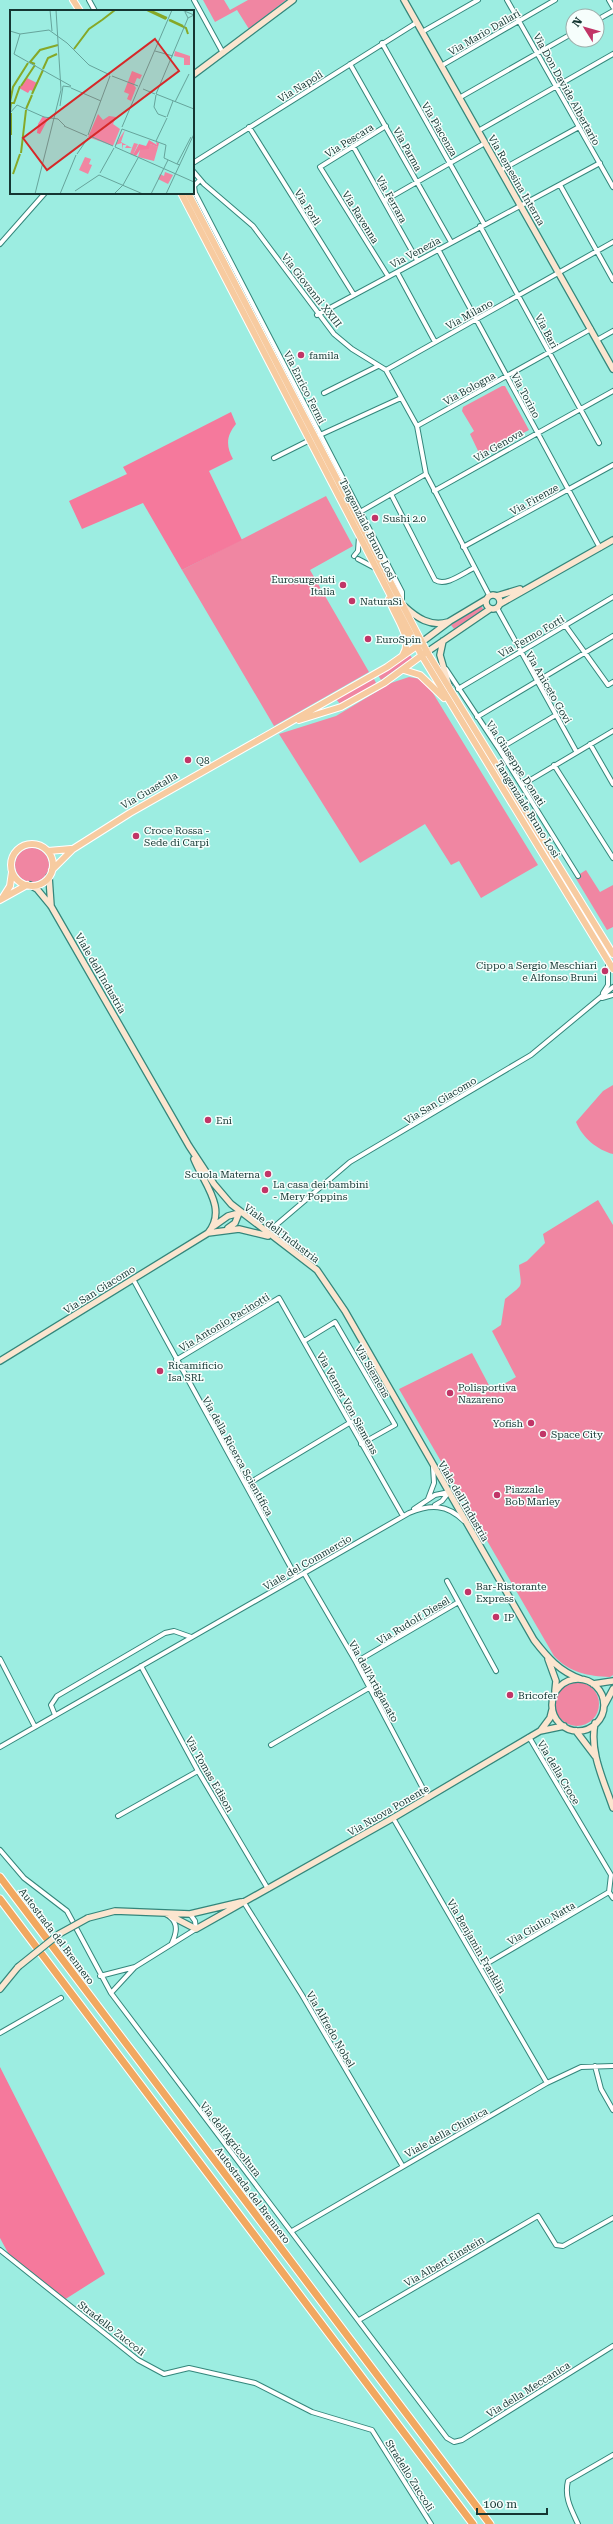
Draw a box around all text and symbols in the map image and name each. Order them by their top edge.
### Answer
street label: Via Mario Dallari [446,7,522,57]
north arrow [565,8,605,48]
inset map [10,10,194,194]
text: N [570,15,585,30]
street label: Via Don Davide Albertario [531,31,602,147]
street label: Via Napoli [276,68,325,104]
street label: Via Piacenza [420,100,460,159]
street label: Via Pescara [323,121,376,160]
street label: Via Parma [391,125,424,174]
street label: Via Remesina Interna [486,133,547,228]
street label: Via Ferrara [374,174,409,225]
street label: Via Forlì [292,187,323,227]
street label: Via Ravenna [340,189,381,246]
street label: Via Venezia [388,234,443,270]
street label: Via Giovanni XXIII [279,251,344,330]
street label: Via Milano [444,297,495,332]
street label: Via Bari [533,312,560,350]
street label: Via Enrico Fermi [281,349,328,425]
marker: famila [296,350,306,360]
place label: famila [309,350,340,361]
street label: Via Bologna [441,369,498,407]
street label: Via Torino [509,370,542,420]
street label: Via Genova [472,427,525,464]
street label: Tangenziale Bruno Losi [337,477,398,582]
street label: Via Firenze [508,481,561,517]
marker: Sushi 2.0 [370,513,380,523]
place label: Sushi 2.0 [383,513,427,524]
place label: Eurosurgelati Italia [271,574,336,597]
marker: Eurosurgelati Italia [338,580,348,590]
marker: NaturaSì [347,596,357,606]
place label: NaturaSì [360,596,402,607]
street label: Via Fermo Forti [496,613,566,660]
marker: EuroSpin [363,634,373,644]
place label: EuroSpin [376,634,422,645]
street label: Via Aniceto Govi [524,649,574,725]
street label: Via Giuseppe Donati [484,719,547,808]
marker: Q8 [183,755,193,765]
place label: Q8 [196,755,210,766]
street label: Tangenziale Bruno Losi [493,759,562,860]
street label: Via Guastalla [119,770,180,811]
place label: Croce Rossa - Sede di Carpi [144,825,210,848]
marker: Croce Rossa - Sede di Carpi [131,831,141,841]
street label: Viale dell'Industria [73,931,128,1016]
place label: Cippo a Sergio Meschiari e Alfonso Bruni [476,960,597,983]
marker: Cippo a Sergio Meschiari e Alfonso Bruni [600,966,610,976]
street label: Via San Giacomo [402,1075,478,1126]
marker: Eni [203,1115,213,1125]
place label: Eni [216,1115,232,1126]
place label: Scuola Materna [185,1169,261,1180]
marker: Scuola Materna [263,1169,273,1179]
place label: La casa dei bambini - Mery Poppins [273,1179,369,1202]
marker: La casa dei bambini - Mery Poppins [260,1185,270,1195]
street label: Viale dell'Industria [242,1202,322,1266]
street label: Via San Giacomo [62,1263,137,1316]
street label: Via Antonio Pacinotti [177,1291,271,1354]
street label: Via Siemens [353,1343,392,1400]
street label: Via Verner Von Siemens [315,1350,380,1456]
place label: Ricamificio Isa SRL [168,1360,223,1383]
marker: Ricamificio Isa SRL [155,1366,165,1376]
place label: Polisportiva Nazareno [458,1382,517,1405]
marker: Polisportiva Nazareno [445,1388,455,1398]
street label: Via della Ricerca Scientifica [200,1395,275,1518]
place label: Yofish [493,1418,524,1429]
marker: Yofish [526,1418,536,1428]
marker: Space City [538,1429,548,1439]
place label: Space City [551,1429,603,1440]
street label: Viale dell'Industria [436,1459,491,1544]
place label: Piazzale Bob Marley [505,1484,560,1507]
marker: Piazzale Bob Marley [492,1490,502,1500]
street label: Viale del Commercio [261,1533,353,1592]
place label: Bar-Ristorante Express [476,1581,547,1604]
marker: Bar-Ristorante Express [463,1587,473,1597]
street label: Via Rudolf Diesel [375,1594,452,1646]
marker: IP [491,1612,501,1622]
place label: IP [504,1612,515,1623]
street label: Via dell'Artigianato [347,1639,401,1724]
marker: Bricofer [505,1690,515,1700]
place label: Bricofer [518,1690,557,1701]
street label: Via Tomas Edison [183,1734,236,1815]
street label: Via della Croce [535,1738,582,1807]
street label: Via Nuova Ponente [346,1783,431,1838]
street label: Autostrada del Brennero [17,1886,96,1986]
street label: Via Benjamin Franklin [445,1897,508,1996]
street label: Via Giulio Natta [505,1899,578,1947]
street label: Via Alfredo Nobel [304,1989,357,2069]
street label: Via dell'Agricoltura [198,2100,264,2179]
street label: Viale della Chimica [403,2105,490,2160]
street label: Autostrada del Brennero [213,2145,292,2245]
street label: Via Albert Einstein [402,2234,487,2289]
street label: Stradello Zuccoli [76,2299,147,2358]
street label: Via della Meccanica [485,2359,572,2420]
street label: Stradello Zuccoli [383,2438,436,2513]
scale bar [477,2490,547,2516]
text: 100 m [483,2497,517,2511]

